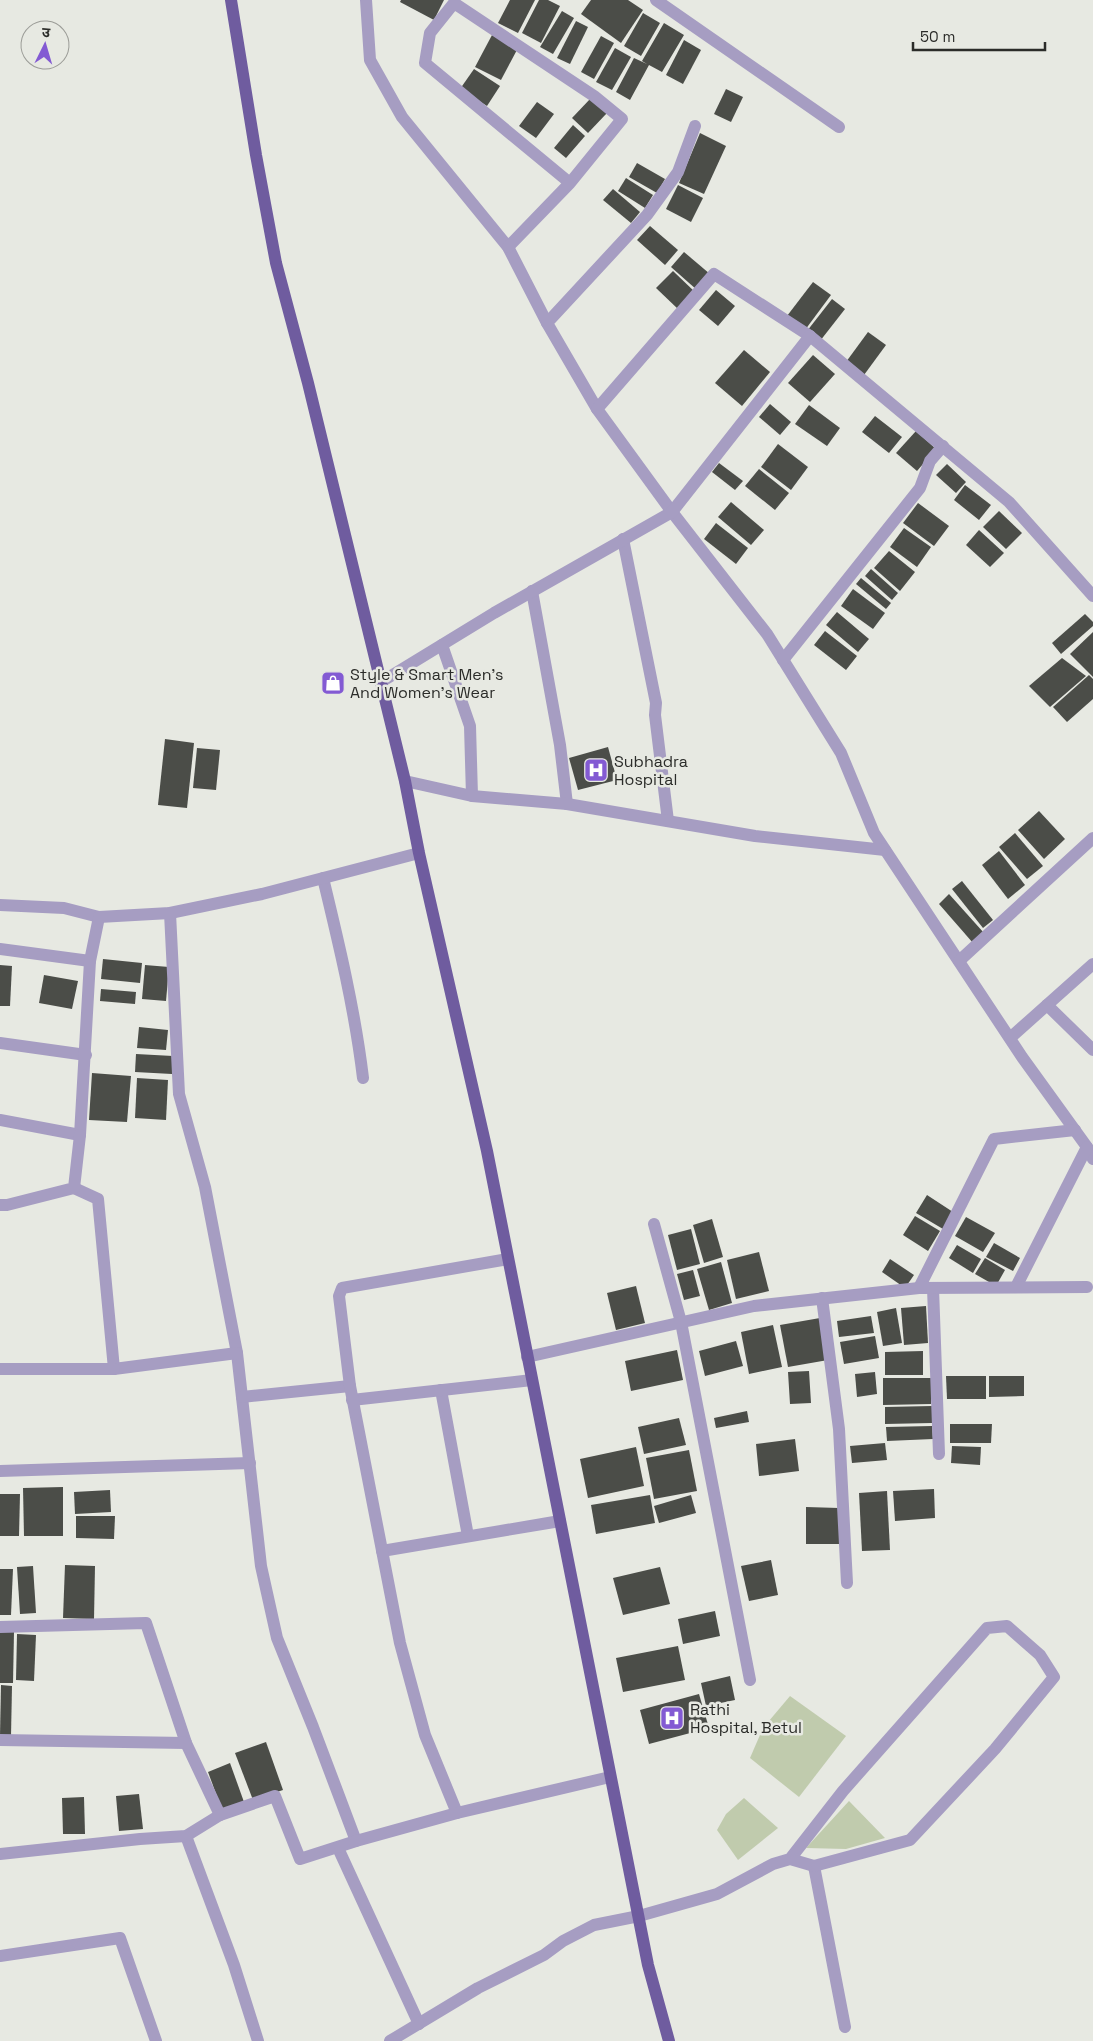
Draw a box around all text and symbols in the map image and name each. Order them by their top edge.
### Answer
north arrow [20,20,70,70]
scale bar [913,20,1046,52]
text: उ [41,23,52,41]
text: 50 m [920,27,955,46]
place label: Style & Smart Men’s And Women’s Wear [350,664,504,703]
shop icon: Style & Smart Men’s And Women’s Wear [320,670,346,696]
place label: Subhadra Hospital [614,751,688,790]
hospital icon: Subhadra Hospital [583,757,609,783]
place label: Rathi Hospital, Betul [690,1699,802,1738]
hospital icon: Rathi Hospital, Betul [659,1705,685,1731]

